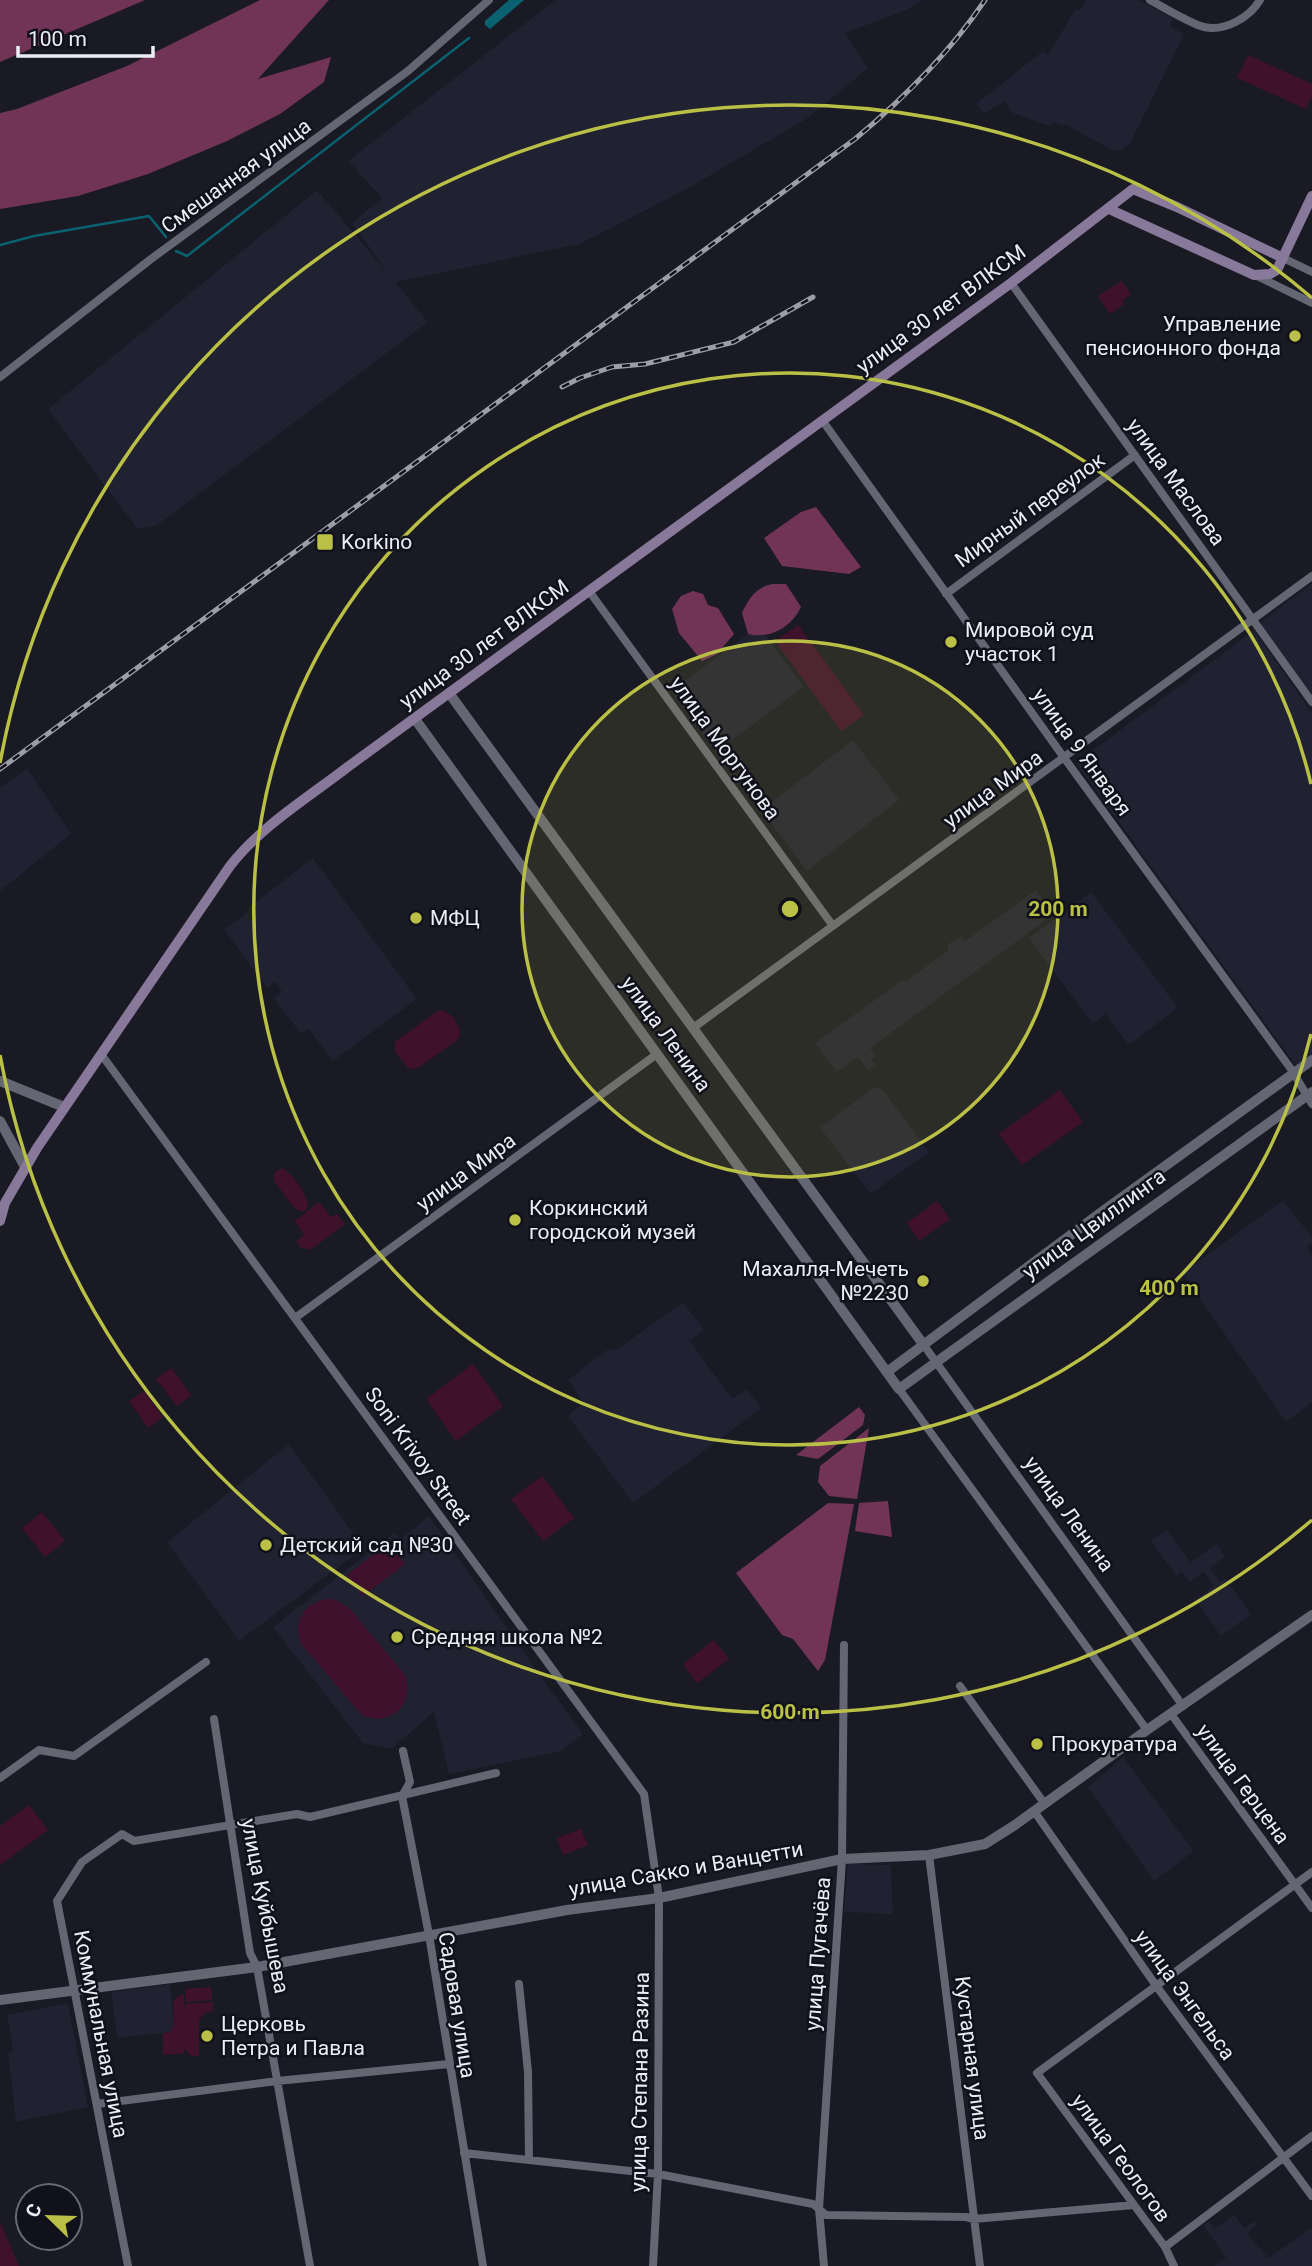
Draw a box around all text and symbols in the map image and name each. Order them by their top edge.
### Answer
scale bar [18,14,152,58]
text: 100 m [28,27,87,51]
street label: Смешанная улица [157,114,315,238]
street label: улица 30 лет ВЛКСМ [852,240,1030,378]
place label: Управление пенсионного фонда [1085,312,1281,360]
marker: Управление пенсионного фонда [1287,328,1303,344]
street label: улица Маслова [1122,414,1230,550]
street label: Мирный переулок [951,447,1110,572]
place label: Korkino [341,530,412,554]
marker: Korkino [315,532,335,552]
street label: улица 30 лет ВЛКСМ [395,575,573,713]
place label: Мировой суд участок 1 [965,618,1094,666]
marker: Мировой суд участок 1 [943,634,959,650]
street label: улица Моргунова [665,672,785,824]
street label: улица 9 Января [1028,683,1136,821]
street label: улица Мира [939,745,1047,833]
centre of rings [778,897,802,921]
text: 200 m [1028,897,1088,921]
place label: МФЦ [430,906,480,930]
marker: МФЦ [408,910,424,926]
street label: улица Ленина [616,972,716,1096]
street label: улица Мира [412,1128,520,1216]
street label: улица Цвиллинга [1018,1164,1170,1284]
place label: Коркинский городской музей [529,1196,696,1244]
marker: Коркинский городской музей [507,1212,523,1228]
place label: Махалля-Мечеть №2230 [742,1257,909,1305]
marker: Махалля-Мечеть №2230 [915,1273,931,1289]
text: 400 m [1139,1276,1199,1300]
street label: Soni Krivoy Street [360,1383,476,1530]
street label: улица Ленина [1019,1452,1119,1576]
place label: Детский сад №30 [280,1533,453,1557]
marker: Детский сад №30 [258,1537,274,1553]
place label: Средняя школа №2 [411,1625,603,1649]
marker: Средняя школа №2 [389,1629,405,1645]
text: 600 m [760,1700,820,1724]
street label: улица Герцена [1191,1719,1295,1849]
place label: Прокуратура [1051,1732,1177,1756]
marker: Прокуратура [1029,1736,1045,1752]
street label: улица Куйбышева [236,1817,294,1995]
street label: улица Сакко и Ванцетти [567,1837,805,1901]
street label: улица Пугачёва [801,1876,835,2032]
street label: улица Энгельса [1130,1925,1240,2065]
street label: Коммунальная улица [69,1928,133,2140]
street label: Садовая улица [434,1930,480,2080]
street label: улица Степана Разина [626,1972,654,2192]
street label: Кустарная улица [950,1975,994,2141]
place label: Церковь Петра и Павла [221,2012,365,2060]
marker: Церковь Петра и Павла [199,2028,215,2044]
street label: улица Геологов [1067,2089,1175,2227]
north arrow [14,2182,84,2252]
text: С [21,2200,47,2221]

